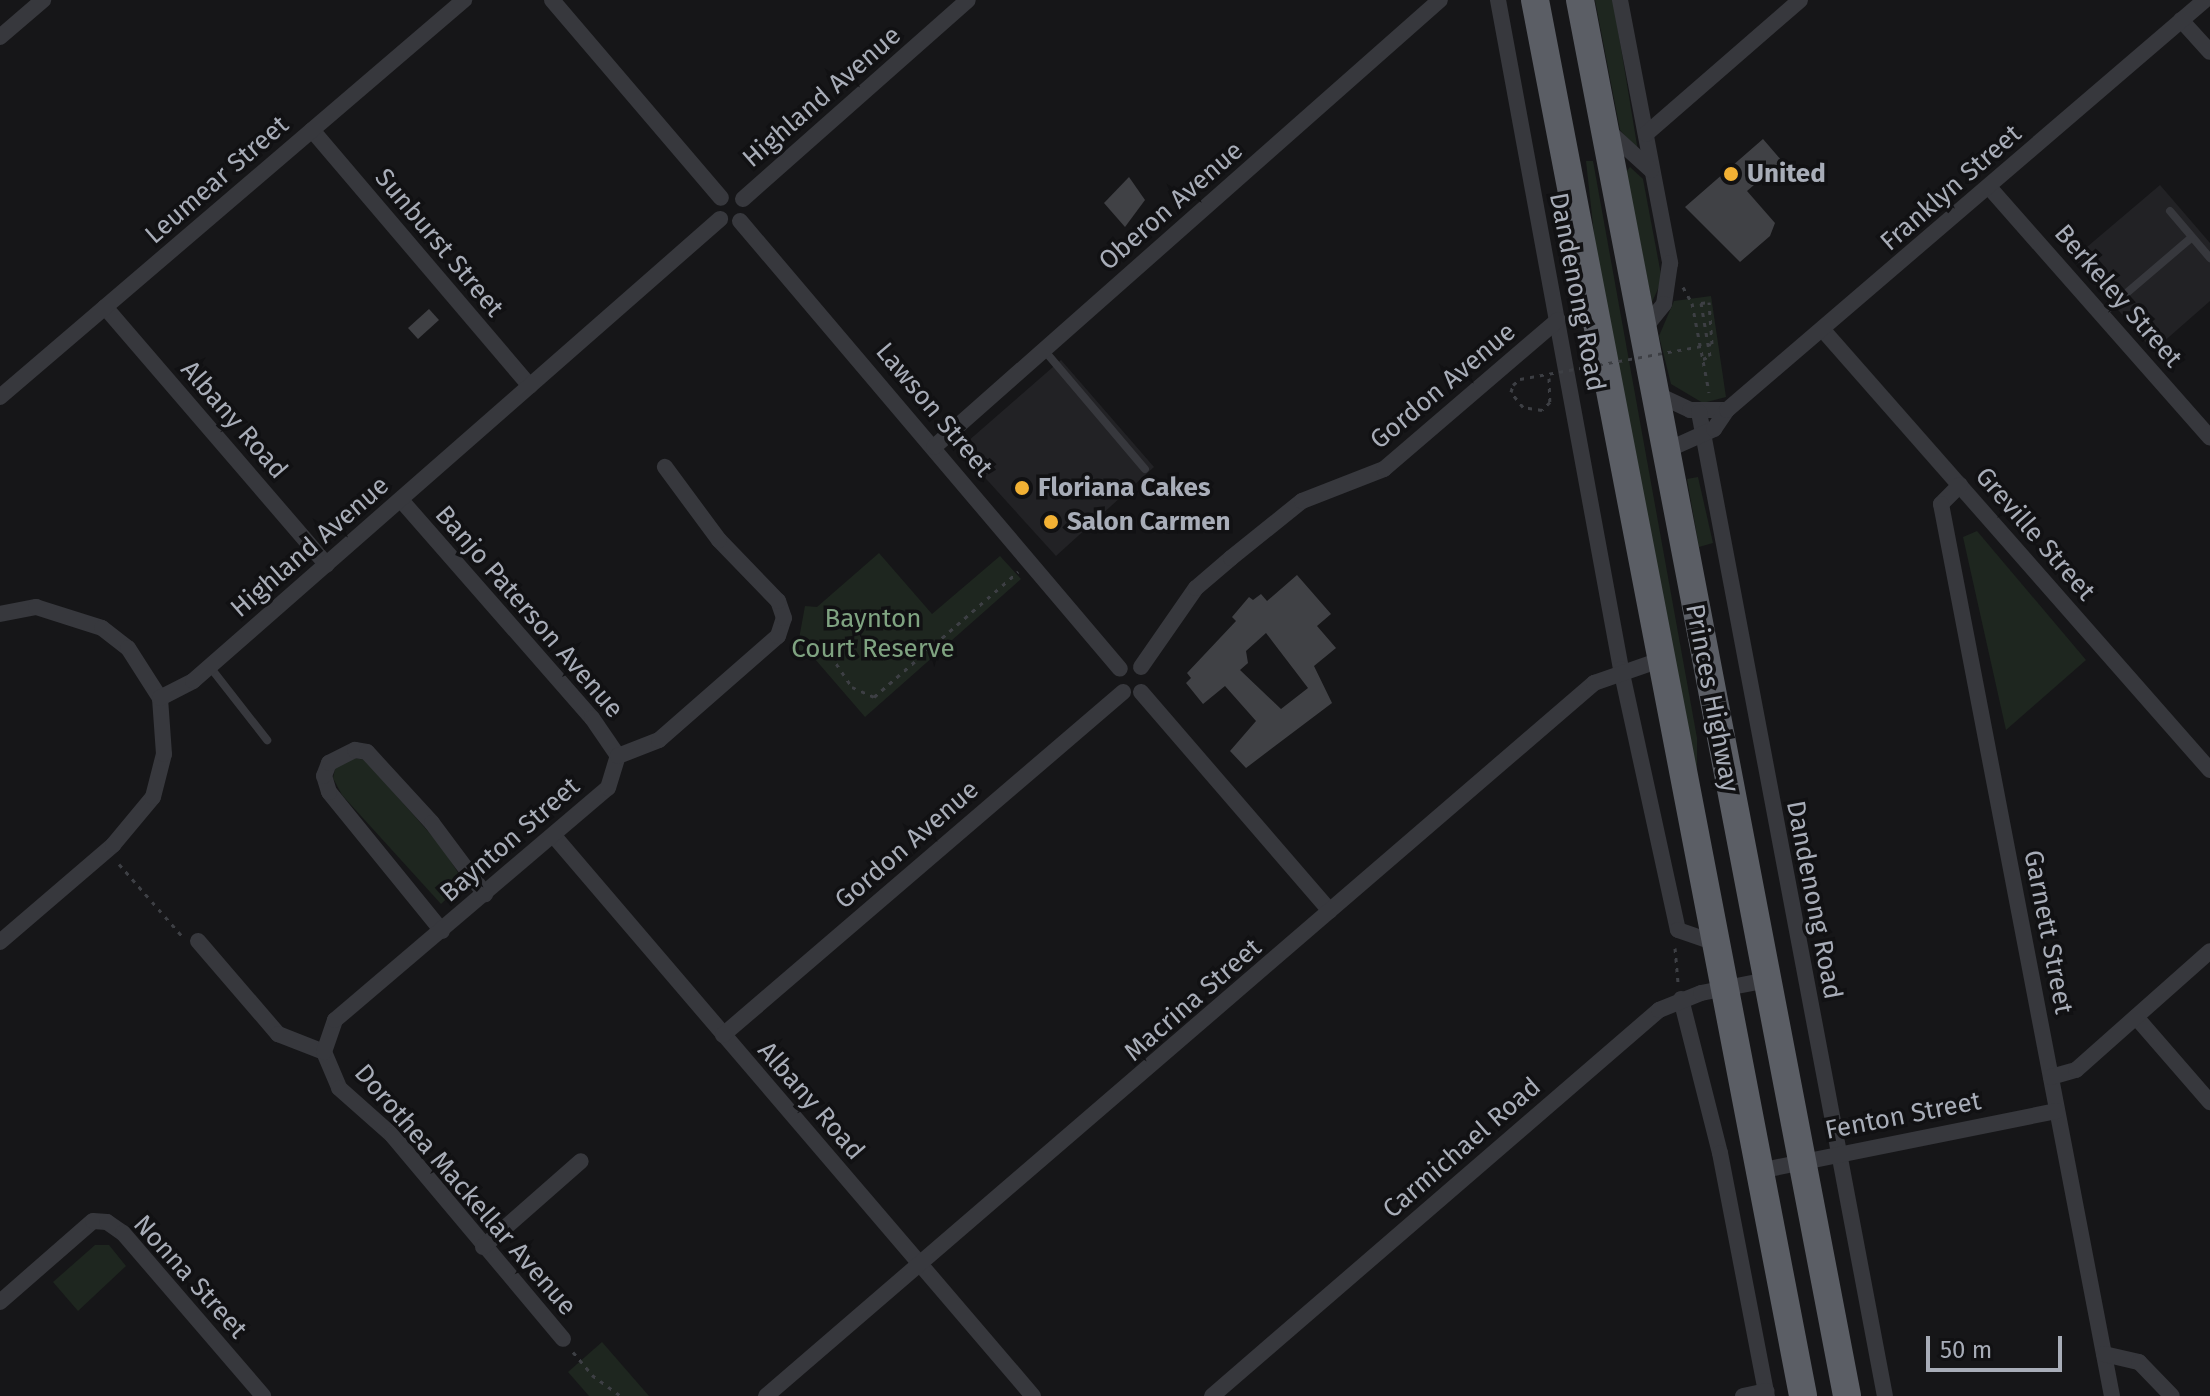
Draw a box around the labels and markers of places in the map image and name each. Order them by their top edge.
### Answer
place label: United [1747,158,1826,190]
marker: United [1722,165,1740,183]
place label: Floriana Cakes [1038,472,1210,504]
marker: Floriana Cakes [1013,479,1031,497]
place label: Salon Carmen [1067,506,1230,538]
marker: Salon Carmen [1042,513,1060,531]

